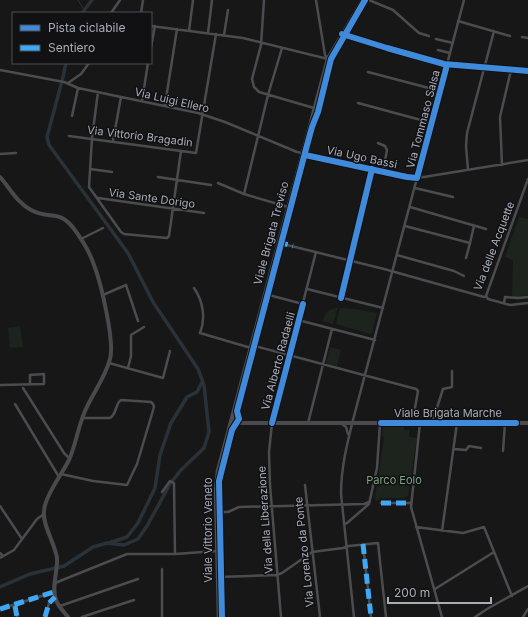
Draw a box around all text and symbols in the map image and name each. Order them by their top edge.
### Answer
legend [12,12,152,64]
text: Pista ciclabile [48,20,125,35]
text: Sentiero [48,40,95,55]
street label: Via Tommaso Salsa [403,68,443,170]
street label: Via Luigi Ellero [133,85,211,115]
street label: Via Vittorio Bragadin [86,123,194,149]
street label: Via Ugo Bassi [325,143,399,171]
street label: Viale Brigata Treviso [250,179,292,286]
street label: Via Sante Dorigo [108,185,197,211]
street label: Via delle Acquette [471,199,517,293]
street label: Via Alberto Radaelli [258,310,298,412]
street label: Viale Brigata Marche [394,406,502,420]
street label: Via della Liberazione [254,466,276,574]
park label: Parco Eolo [366,473,422,487]
street label: Viale Vittorio Veneto [201,477,215,583]
street label: Via Lorenzo da Ponte [291,496,317,608]
scale bar [388,579,491,605]
text: 200 m [394,585,430,600]

